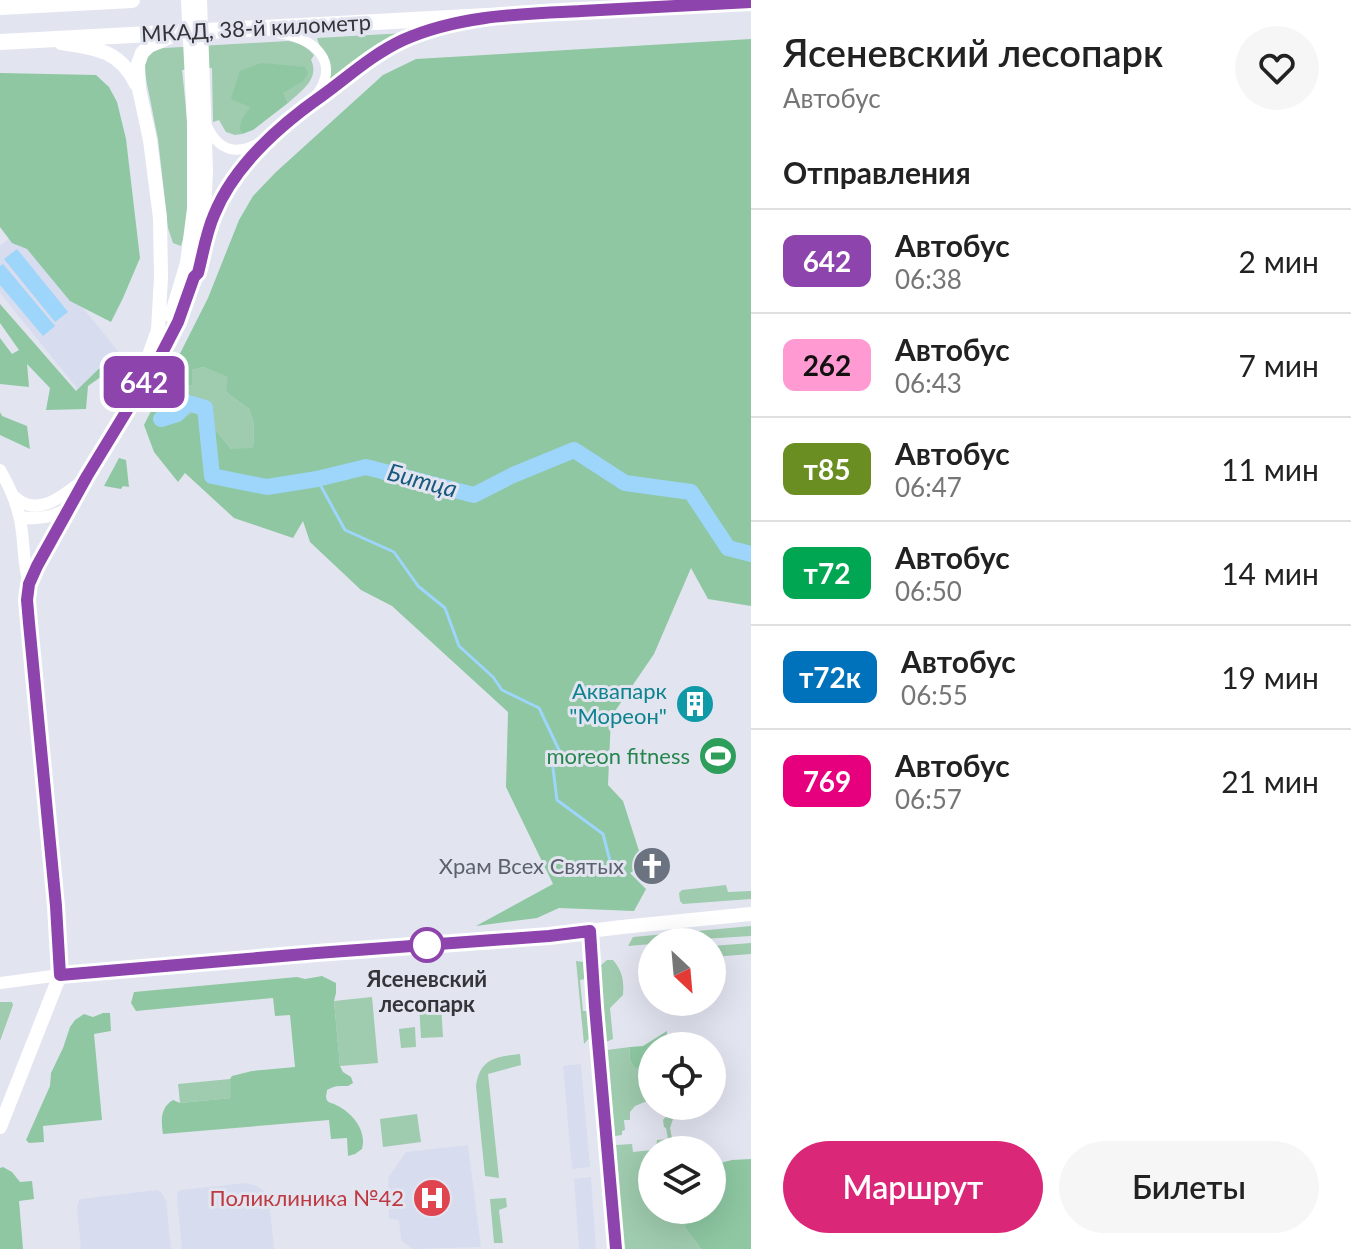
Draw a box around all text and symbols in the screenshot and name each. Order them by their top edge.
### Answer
street label: МКАД, 38-й километр [140,8,372,47]
button: heart [1235,26,1319,110]
text: Ясеневский лесопарк [783,29,1163,75]
text: Автобус [783,82,881,114]
text: Отправления [783,154,971,190]
text: Автобус [895,227,1010,263]
text: 2 мин [1239,243,1319,279]
text: 642 [803,244,851,278]
text: 06:38 [895,263,962,295]
text: Автобус [895,331,1010,367]
text: 7 мин [1239,347,1319,383]
text: 262 [803,348,851,382]
line badge: 642 [98,356,190,408]
text: 642 [120,365,168,399]
text: 06:43 [895,367,962,399]
text: Автобус [895,435,1010,471]
text: 11 мин [1221,451,1319,487]
text: т85 [804,452,850,486]
water label: Битца [384,456,460,503]
text: 06:47 [895,471,962,503]
text: Автобус [895,539,1010,575]
text: 14 мин [1221,555,1319,591]
text: т72 [804,556,850,590]
text: 06:50 [895,575,962,607]
text: Автобус [901,643,1016,679]
text: 19 мин [1221,659,1319,695]
text: т72к [799,660,861,694]
place label: Аквапарк "Мореон" [569,677,668,729]
text: 06:55 [901,679,968,711]
building icon: Аквапарк "Мореон" [674,683,716,725]
sports icon: moreon fitness [697,735,739,777]
place label: moreon fitness [546,742,690,769]
text: Автобус [895,747,1010,783]
text: 21 мин [1221,763,1319,799]
text: 769 [803,764,851,798]
text: 06:57 [895,783,962,815]
church icon: Храм Всех Святых [631,845,673,887]
place label: Храм Всех Святых [439,852,624,879]
marker: Ясеневский лесопарк [410,928,444,962]
north arrow [638,928,726,1016]
map controls [638,928,726,1224]
place label: Ясеневский лесопарк [366,965,487,1017]
button: locate [638,1032,726,1120]
button: layers [638,1136,726,1224]
button: Маршрут [783,1141,1043,1233]
button: Билеты [1059,1141,1319,1233]
hospital icon: Поликлиника №42 [411,1177,453,1219]
place label: Поликлиника №42 [210,1184,404,1211]

